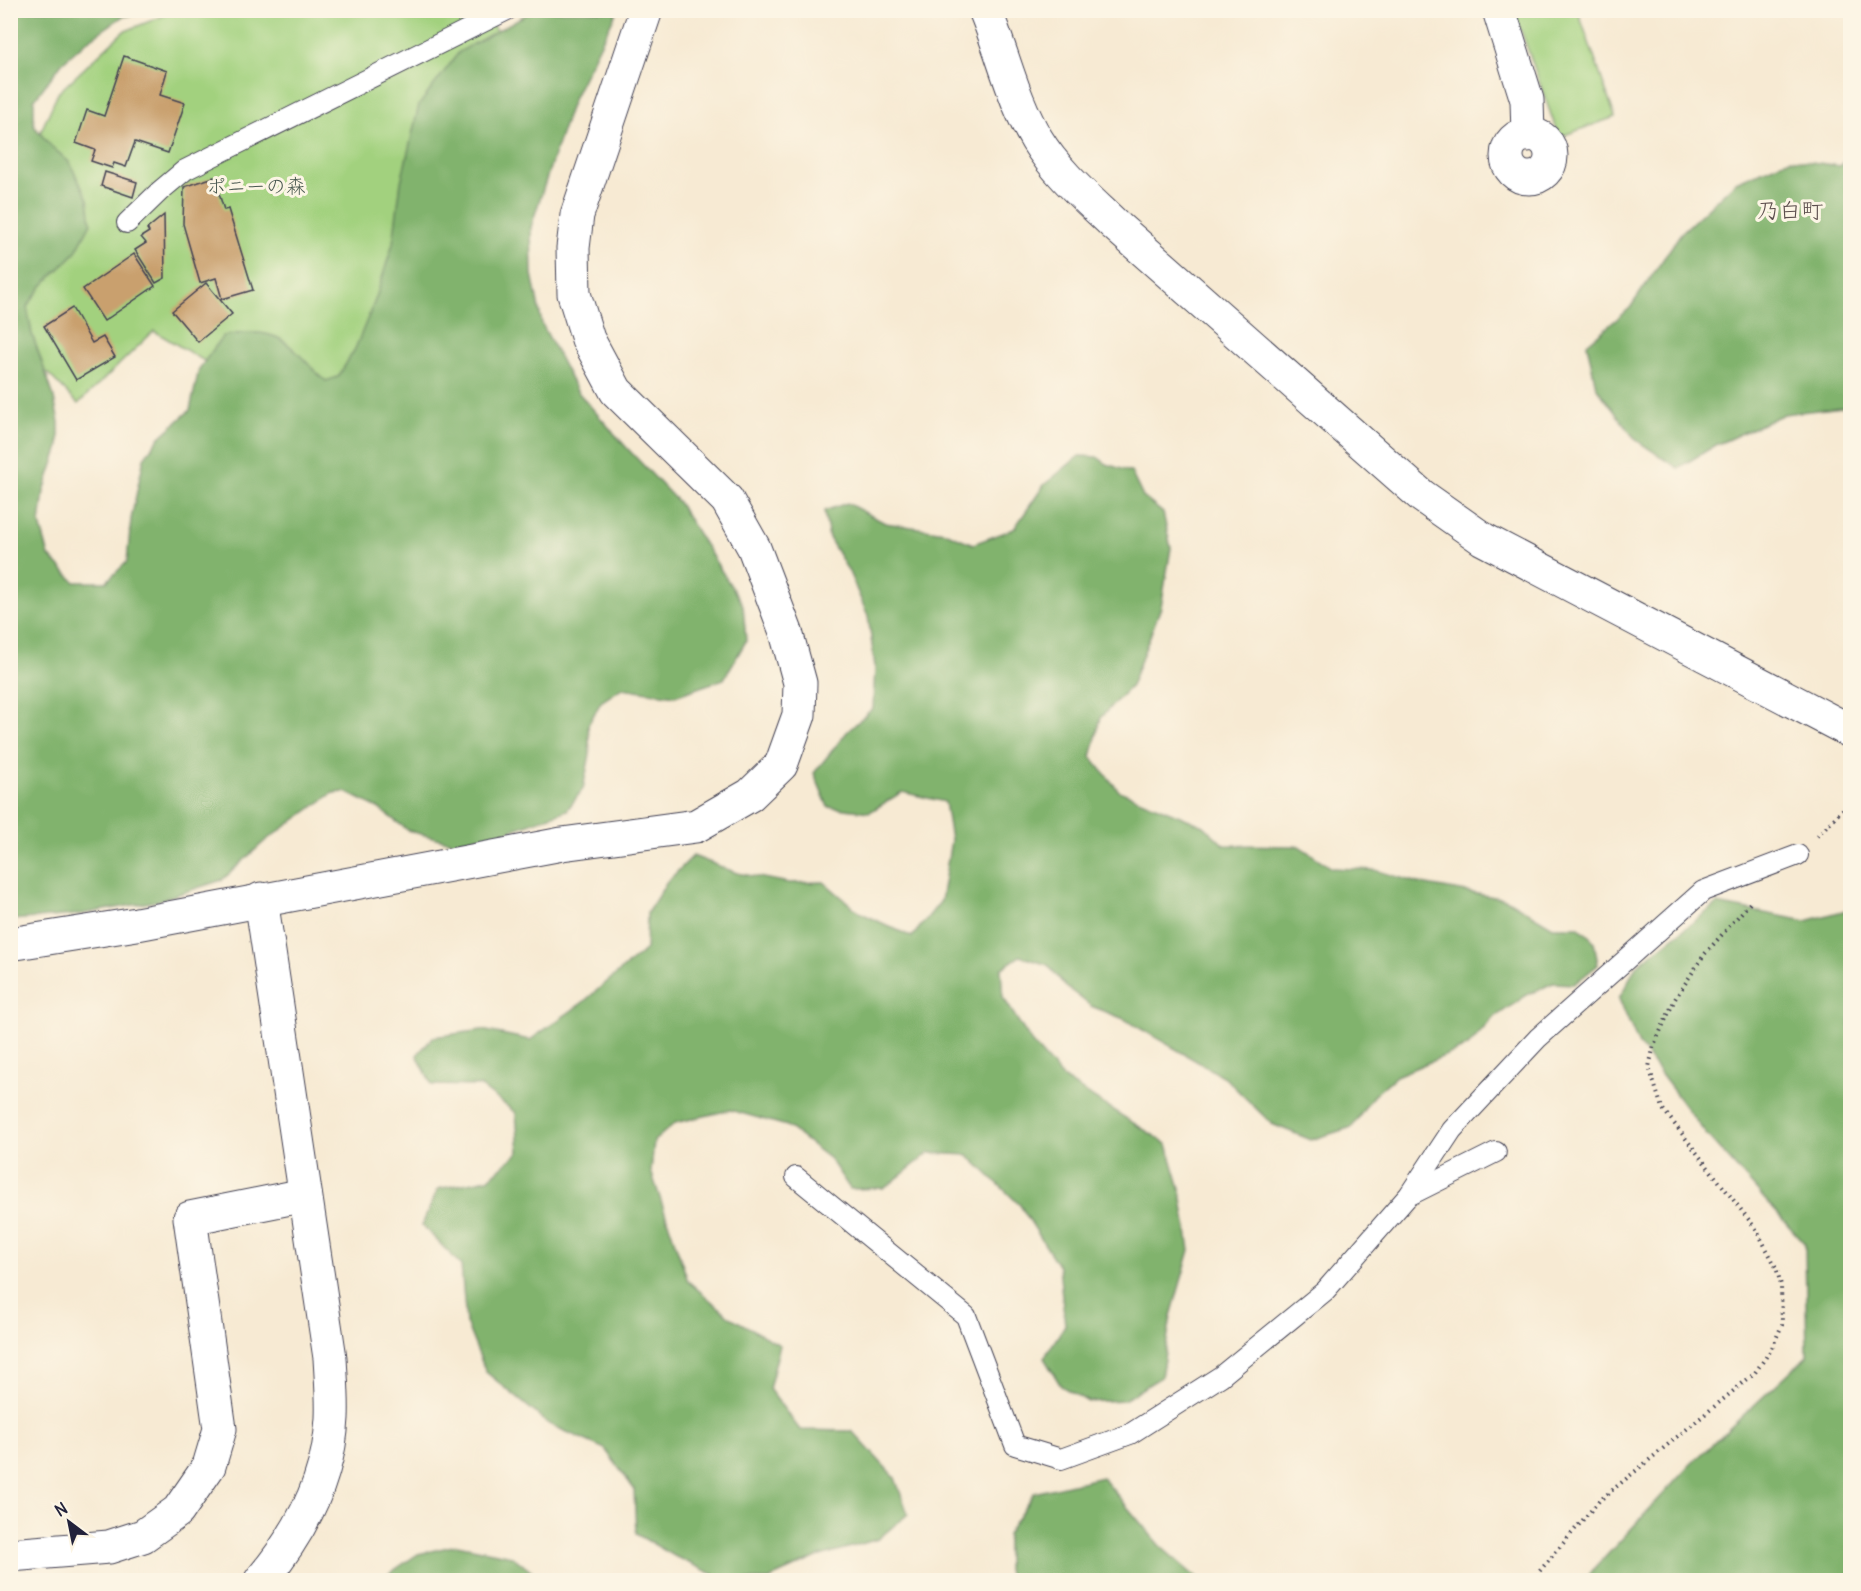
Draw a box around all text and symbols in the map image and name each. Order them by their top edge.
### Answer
park label: ポニーの森 [206,173,306,198]
district label: 乃白町 [1757,196,1823,224]
north arrow [39,1492,99,1552]
text: N [51,1498,71,1521]

